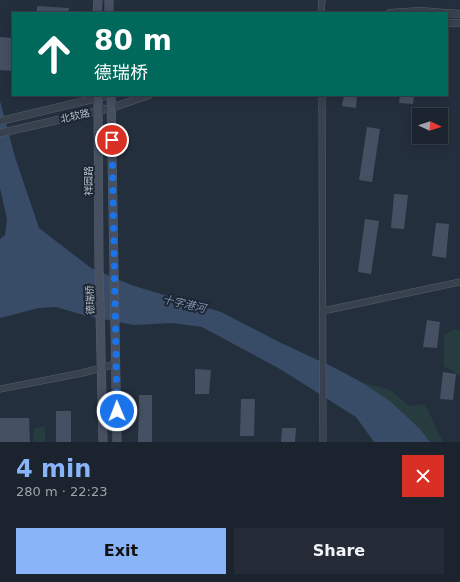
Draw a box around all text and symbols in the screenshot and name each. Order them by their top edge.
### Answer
text: 80 m [94,24,172,57]
icon: ahead [28,28,80,80]
text: 德瑞桥 [94,62,148,83]
street label: 北软路 [59,107,91,125]
north arrow [412,108,448,144]
map controls [412,108,448,144]
pin [95,123,129,157]
icon: arrive [101,129,123,151]
street label: 祥园路 [83,166,94,196]
street label: 德瑞桥 [84,285,96,315]
water label: 十字港河 [161,293,209,316]
position arrow [96,390,138,432]
text: 4 min [16,455,91,483]
button: close [402,455,444,497]
text: 280 m · 22:23 [16,484,107,499]
button: Exit [16,528,226,574]
button: Share [234,528,444,574]

